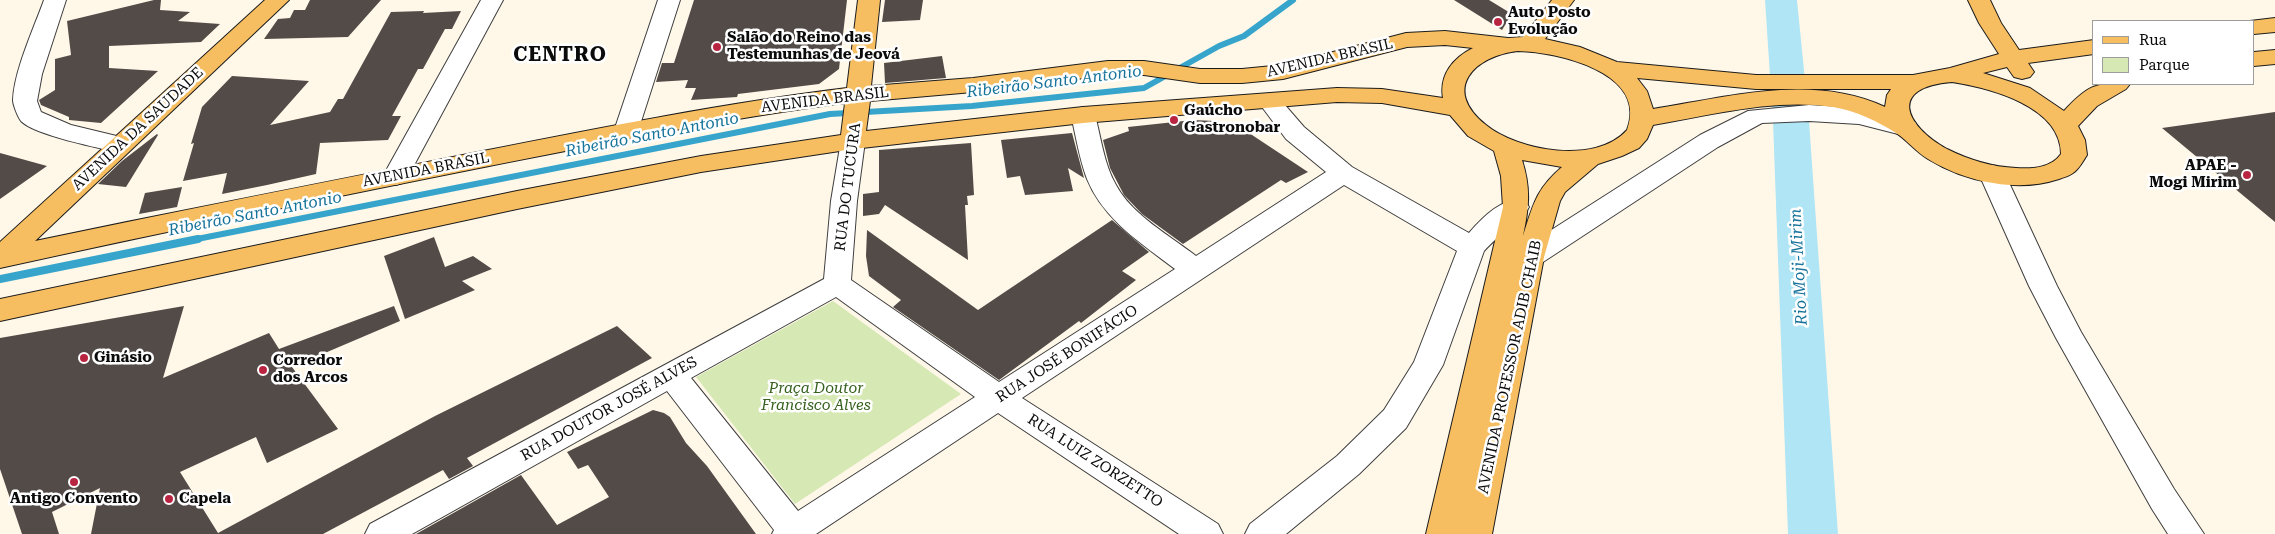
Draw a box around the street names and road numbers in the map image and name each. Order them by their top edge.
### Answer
street label: AVENIDA BRASIL [1265,35,1395,81]
street label: AVENIDA DA SAUDADE [69,64,207,194]
street label: AVENIDA BRASIL [760,83,890,117]
street label: RUA DO TUCURA [831,122,865,252]
street label: AVENIDA BRASIL [361,149,491,191]
street label: AVENIDA PROFESSOR ADIB CHAIB [1474,239,1546,495]
street label: RUA JOSÉ BONIFÁCIO [993,301,1141,407]
street label: RUA DOUTOR JOSÉ ALVES [518,353,700,465]
street label: RUA LUIZ ZORZETTO [1024,410,1166,512]

